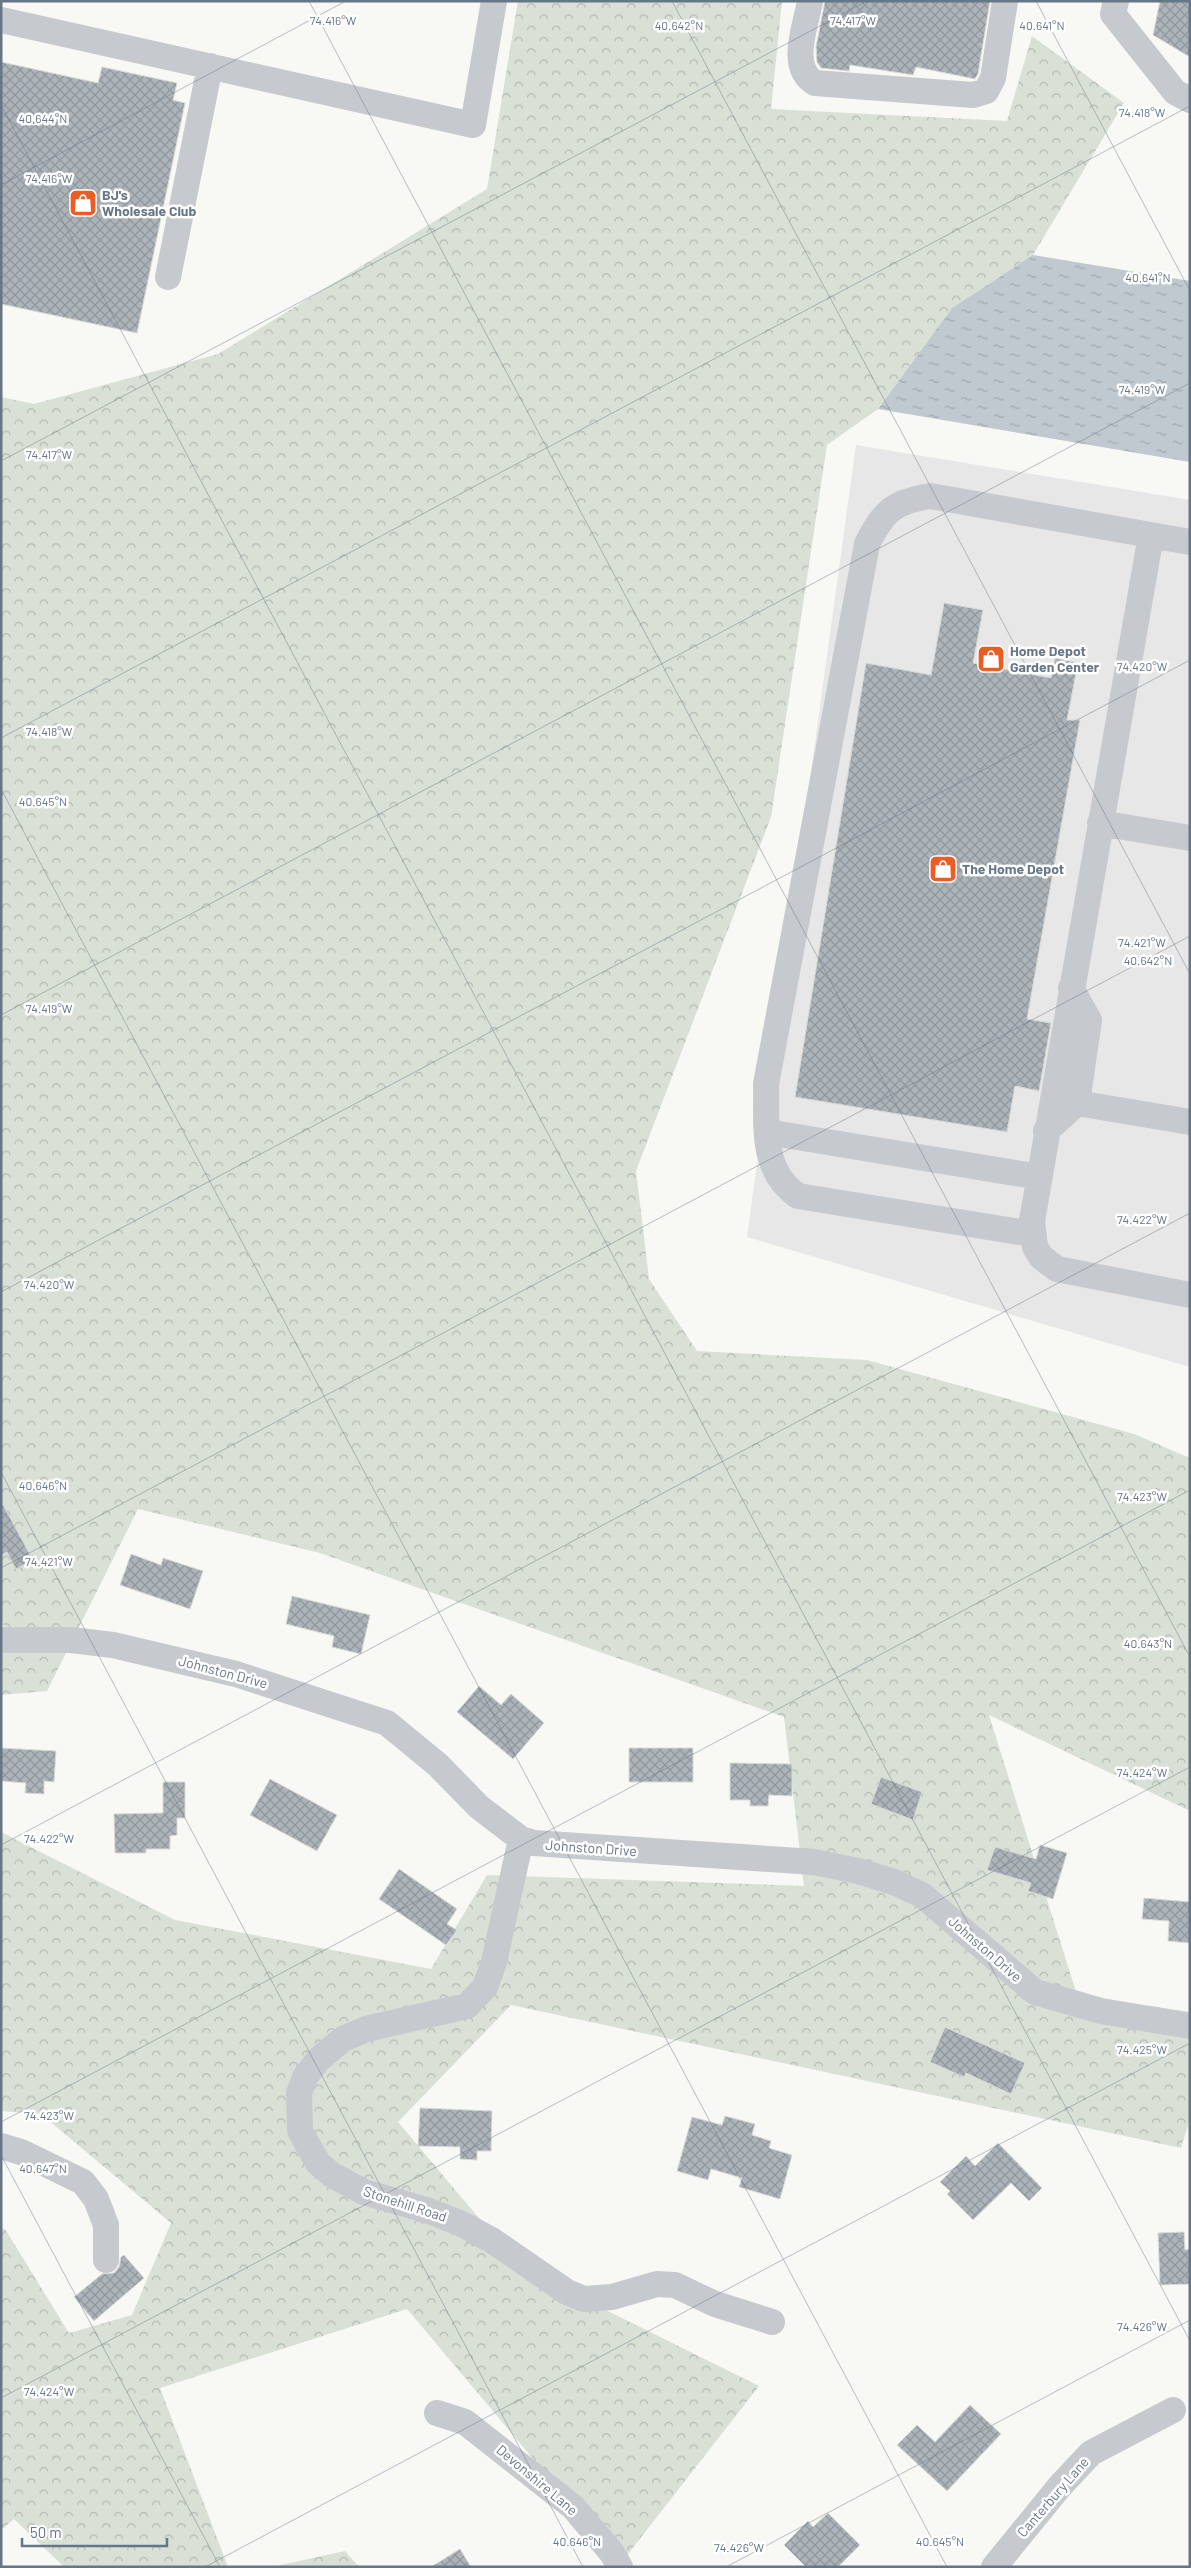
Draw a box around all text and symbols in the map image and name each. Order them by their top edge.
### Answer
text: 74.416°W [310,13,357,27]
text: 74.417°W [830,13,877,27]
text: 40.642°N [655,18,703,32]
text: 40.641°N [1019,18,1065,32]
text: 74.418°W [1119,105,1166,119]
text: 40.644°N [19,111,67,125]
text: 74.416°W [26,171,73,185]
place label: BJ's Wholesale Club [102,186,196,219]
shop icon: BJ's Wholesale Club [68,188,98,218]
text: 40.641°N [1125,270,1171,284]
text: 74.419°W [1119,382,1166,396]
text: 74.417°W [26,447,73,461]
place label: Home Depot Garden Center [1010,642,1100,675]
shop icon: Home Depot Garden Center [976,644,1006,674]
text: 74.420°W [1117,659,1168,673]
text: 74.418°W [26,724,73,738]
text: 40.645°N [19,794,67,808]
shop icon: The Home Depot [928,854,958,884]
place label: The Home Depot [962,860,1064,877]
text: 74.421°W [1118,935,1166,949]
text: 40.642°N [1124,953,1172,967]
text: 74.419°W [26,1001,73,1015]
text: 74.422°W [1117,1212,1168,1226]
text: 74.420°W [24,1277,75,1291]
text: 40.646°N [19,1478,67,1492]
text: 74.423°W [1117,1489,1167,1503]
text: 74.421°W [25,1554,73,1568]
text: 40.643°N [1124,1636,1172,1650]
street label: Johnston Drive [177,1651,270,1692]
text: 74.424°W [1117,1765,1168,1779]
text: 74.422°W [24,1831,75,1845]
street label: Johnston Drive [545,1836,637,1859]
street label: Johnston Drive [945,1912,1025,1985]
text: 74.425°W [1117,2042,1167,2056]
text: 74.423°W [24,2108,74,2122]
text: 40.647°N [19,2161,67,2175]
street label: Stonehill Road [361,2182,449,2225]
text: 74.426°W [1117,2319,1167,2333]
text: 74.424°W [24,2384,75,2398]
street label: Devonshire Lane [493,2441,581,2518]
street label: Canterbury Lane [1013,2453,1092,2540]
scale bar [22,2516,168,2548]
text: 50 m [30,2523,62,2541]
text: 40.646°N [553,2534,601,2548]
text: 40.645°N [916,2534,964,2548]
text: 74.426°W [714,2540,764,2554]

